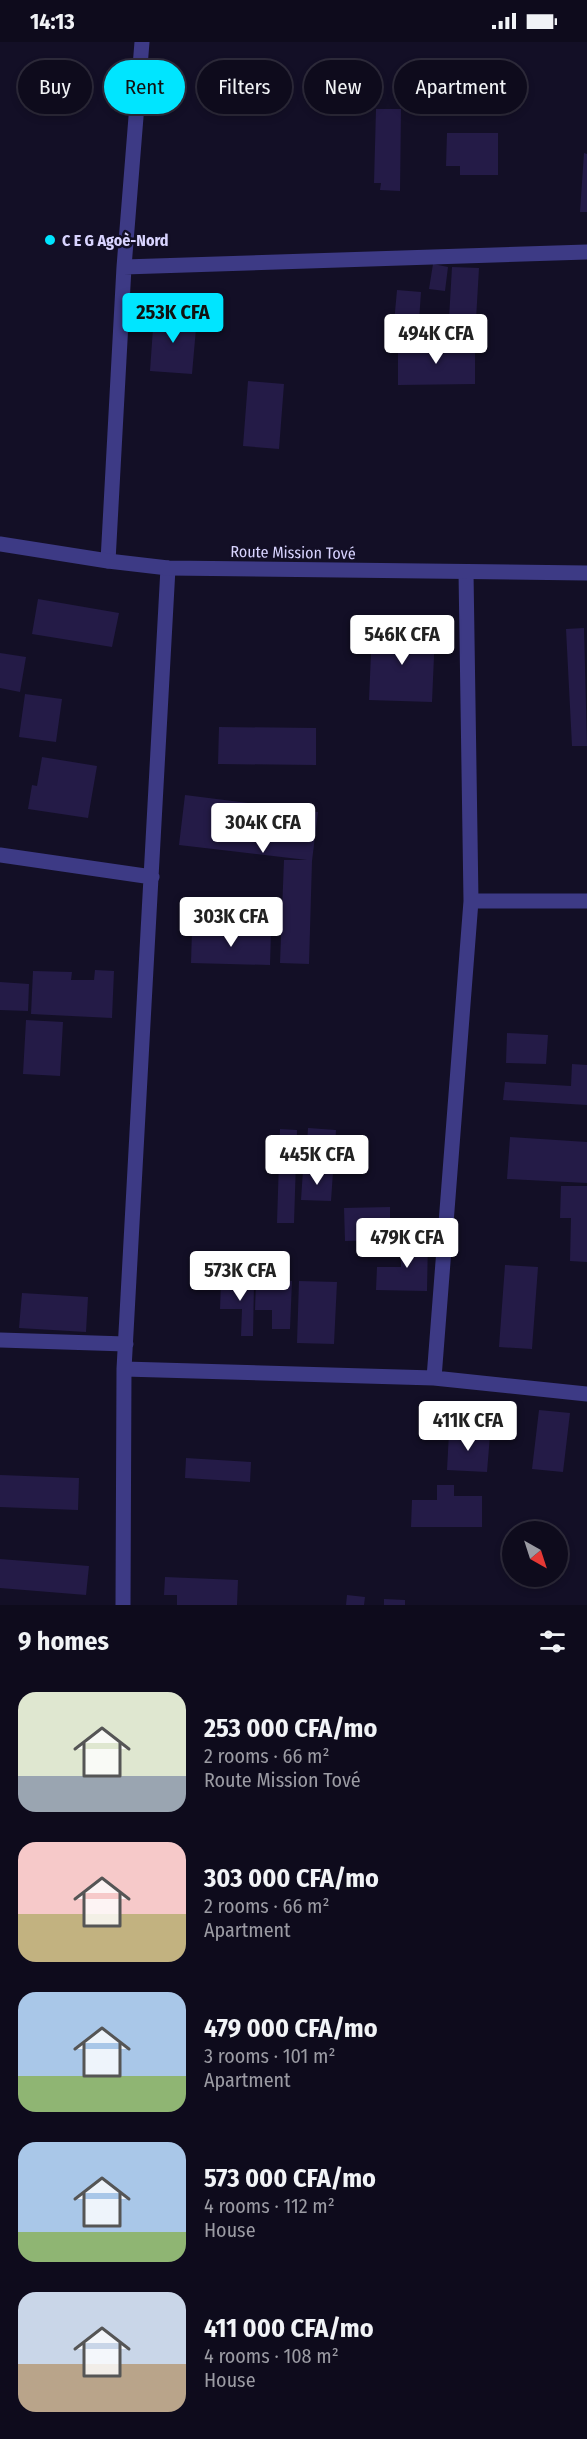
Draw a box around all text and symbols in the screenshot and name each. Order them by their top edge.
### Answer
text: 14:13 [30,8,75,35]
chip: Buy [18,60,92,114]
chip: Rent [104,60,185,114]
chip: Filters [197,60,292,114]
chip: New [304,60,382,114]
chip: Apartment [394,60,527,114]
place label: C E G Agoè-Nord [62,231,169,250]
marker: C E G Agoè-Nord [43,233,57,247]
pin: 253K CFA [111,293,235,344]
text: 253K CFA [136,300,210,324]
pin: 494K CFA [374,314,498,365]
text: 494K CFA [398,321,474,345]
street label: Route Mission Tové [230,542,356,563]
pin: 546K CFA [340,615,464,666]
text: 546K CFA [364,622,440,646]
pin: 304K CFA [201,803,325,854]
text: 304K CFA [225,810,301,834]
pin: 303K CFA [169,897,293,948]
text: 303K CFA [194,904,268,928]
pin: 445K CFA [255,1135,379,1186]
text: 445K CFA [279,1142,355,1166]
pin: 479K CFA [345,1218,469,1269]
text: 479K CFA [370,1225,444,1249]
pin: 573K CFA [178,1251,302,1302]
text: 573K CFA [204,1258,276,1282]
pin: 411K CFA [406,1401,530,1452]
text: 411K CFA [433,1408,503,1432]
north arrow [502,1521,568,1587]
map controls [502,1521,568,1587]
icon: filters [536,1625,569,1658]
text: 9 homes [18,1626,109,1657]
text: 253 000 CFA/mo [204,1713,377,1744]
icon: home [66,1716,138,1788]
text: 2 rooms · 66 m² [204,1744,330,1768]
text: Route Mission Tové [204,1768,361,1792]
text: 303 000 CFA/mo [204,1863,379,1894]
icon: home [66,1866,138,1938]
text: 2 rooms · 66 m² [204,1894,330,1918]
text: Apartment [204,1918,291,1942]
text: 479 000 CFA/mo [204,2013,378,2044]
icon: home [66,2016,138,2088]
text: 3 rooms · 101 m² [204,2044,335,2068]
text: Apartment [204,2068,291,2092]
text: 573 000 CFA/mo [204,2163,376,2194]
icon: home [66,2166,138,2238]
text: 4 rooms · 112 m² [204,2194,335,2218]
text: House [204,2218,256,2242]
text: 411 000 CFA/mo [204,2313,374,2344]
icon: home [66,2316,138,2388]
text: 4 rooms · 108 m² [204,2344,339,2368]
text: House [204,2368,256,2392]

